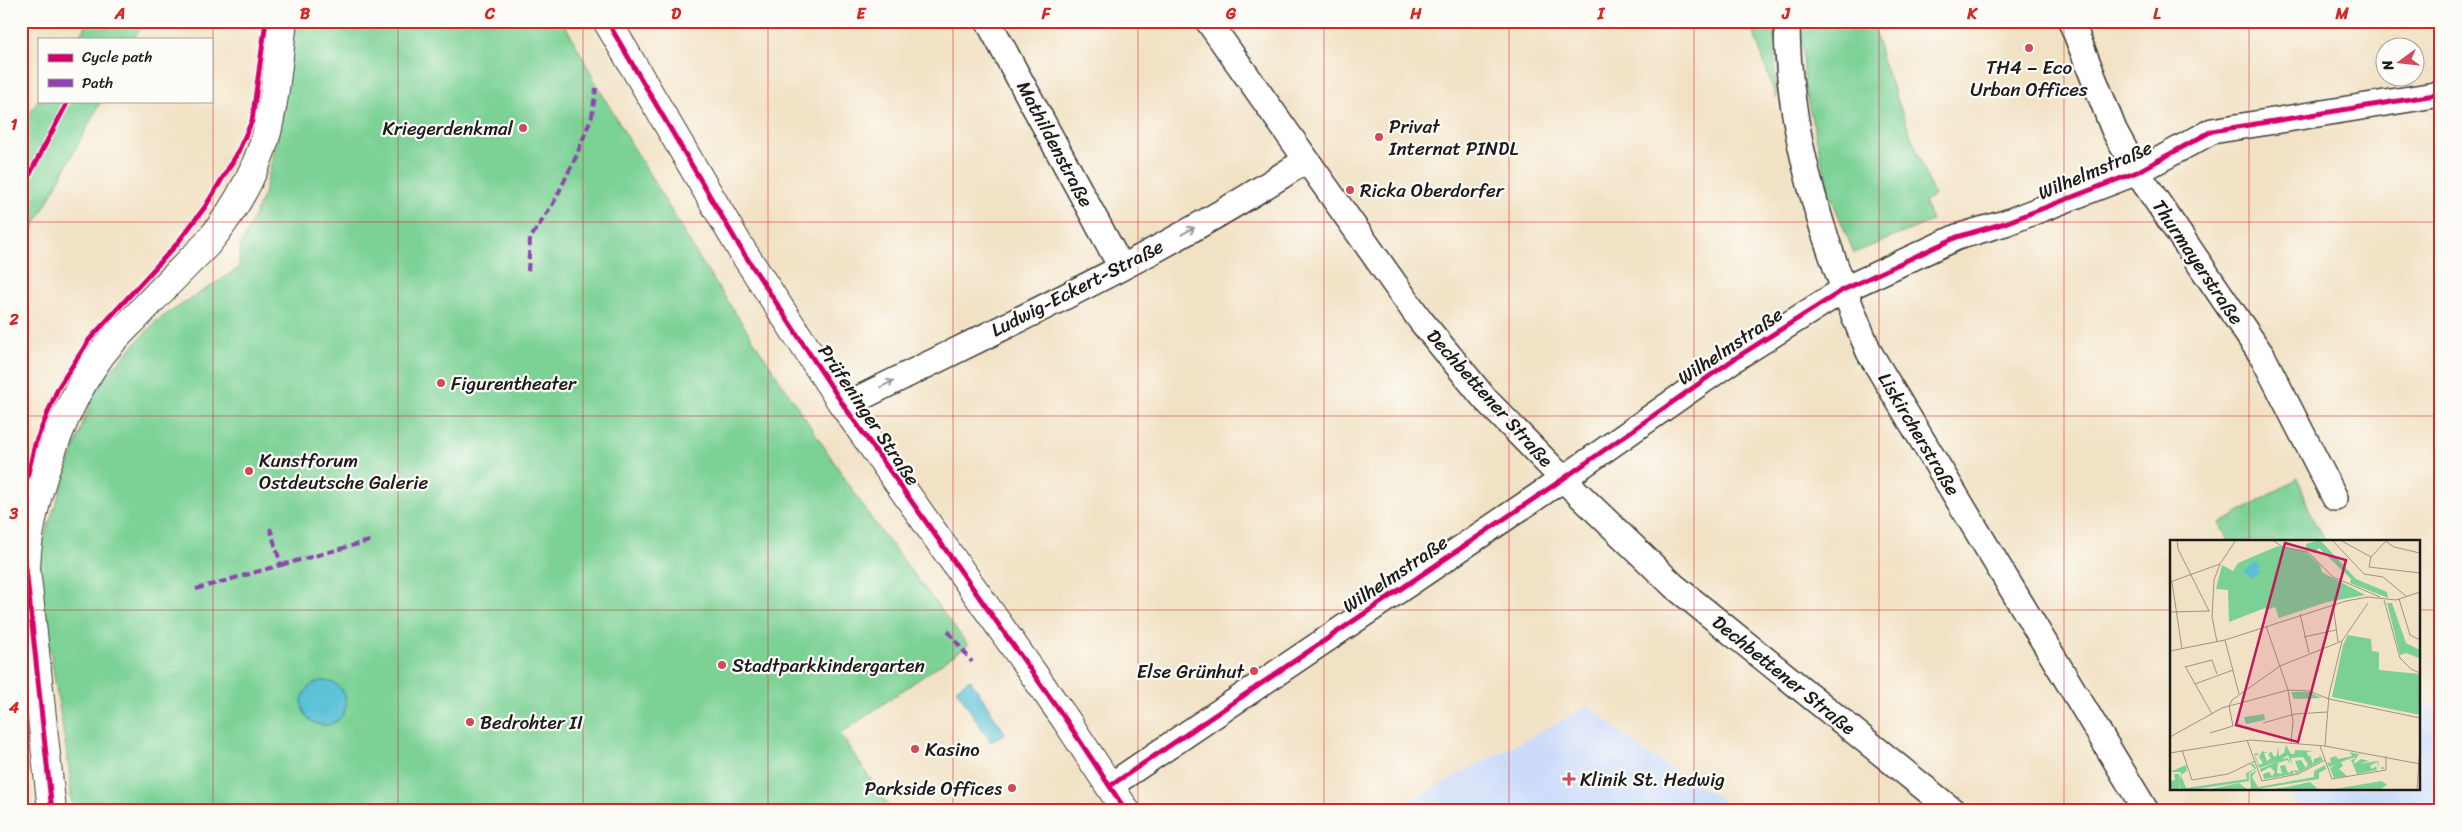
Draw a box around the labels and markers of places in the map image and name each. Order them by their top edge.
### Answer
marker: TH4 – Eco Urban Offices [2023,42,2035,54]
place label: TH4 – Eco Urban Offices [1970,51,2088,106]
place label: Privat Internat PINDL [1388,110,1518,165]
place label: Kriegerdenkmal [382,112,514,145]
marker: Kriegerdenkmal [517,122,529,134]
marker: Privat Internat PINDL [1373,131,1385,143]
place label: Ricka Oberdorfer [1360,174,1505,207]
marker: Ricka Oberdorfer [1344,184,1356,196]
place label: Figurentheater [451,367,577,400]
marker: Figurentheater [435,377,447,389]
place label: Kunstforum Ostdeutsche Galerie [259,444,428,499]
marker: Kunstforum Ostdeutsche Galerie [243,465,255,477]
place label: Stadtparkkindergarten [732,649,925,682]
place label: Else Grünhut [1137,655,1245,688]
marker: Stadtparkkindergarten [716,659,728,671]
marker: Else Grünhut [1248,665,1260,677]
place label: Bedrohter II [480,706,583,739]
marker: Bedrohter II [464,716,476,728]
place label: Kasino [925,733,980,766]
marker: Kasino [909,743,921,755]
place label: Klinik St. Hedwig [1580,763,1725,796]
place label: Parkside Offices [864,772,1002,805]
marker: Klinik St. Hedwig [1562,772,1576,786]
marker: Parkside Offices [1006,782,1018,794]

